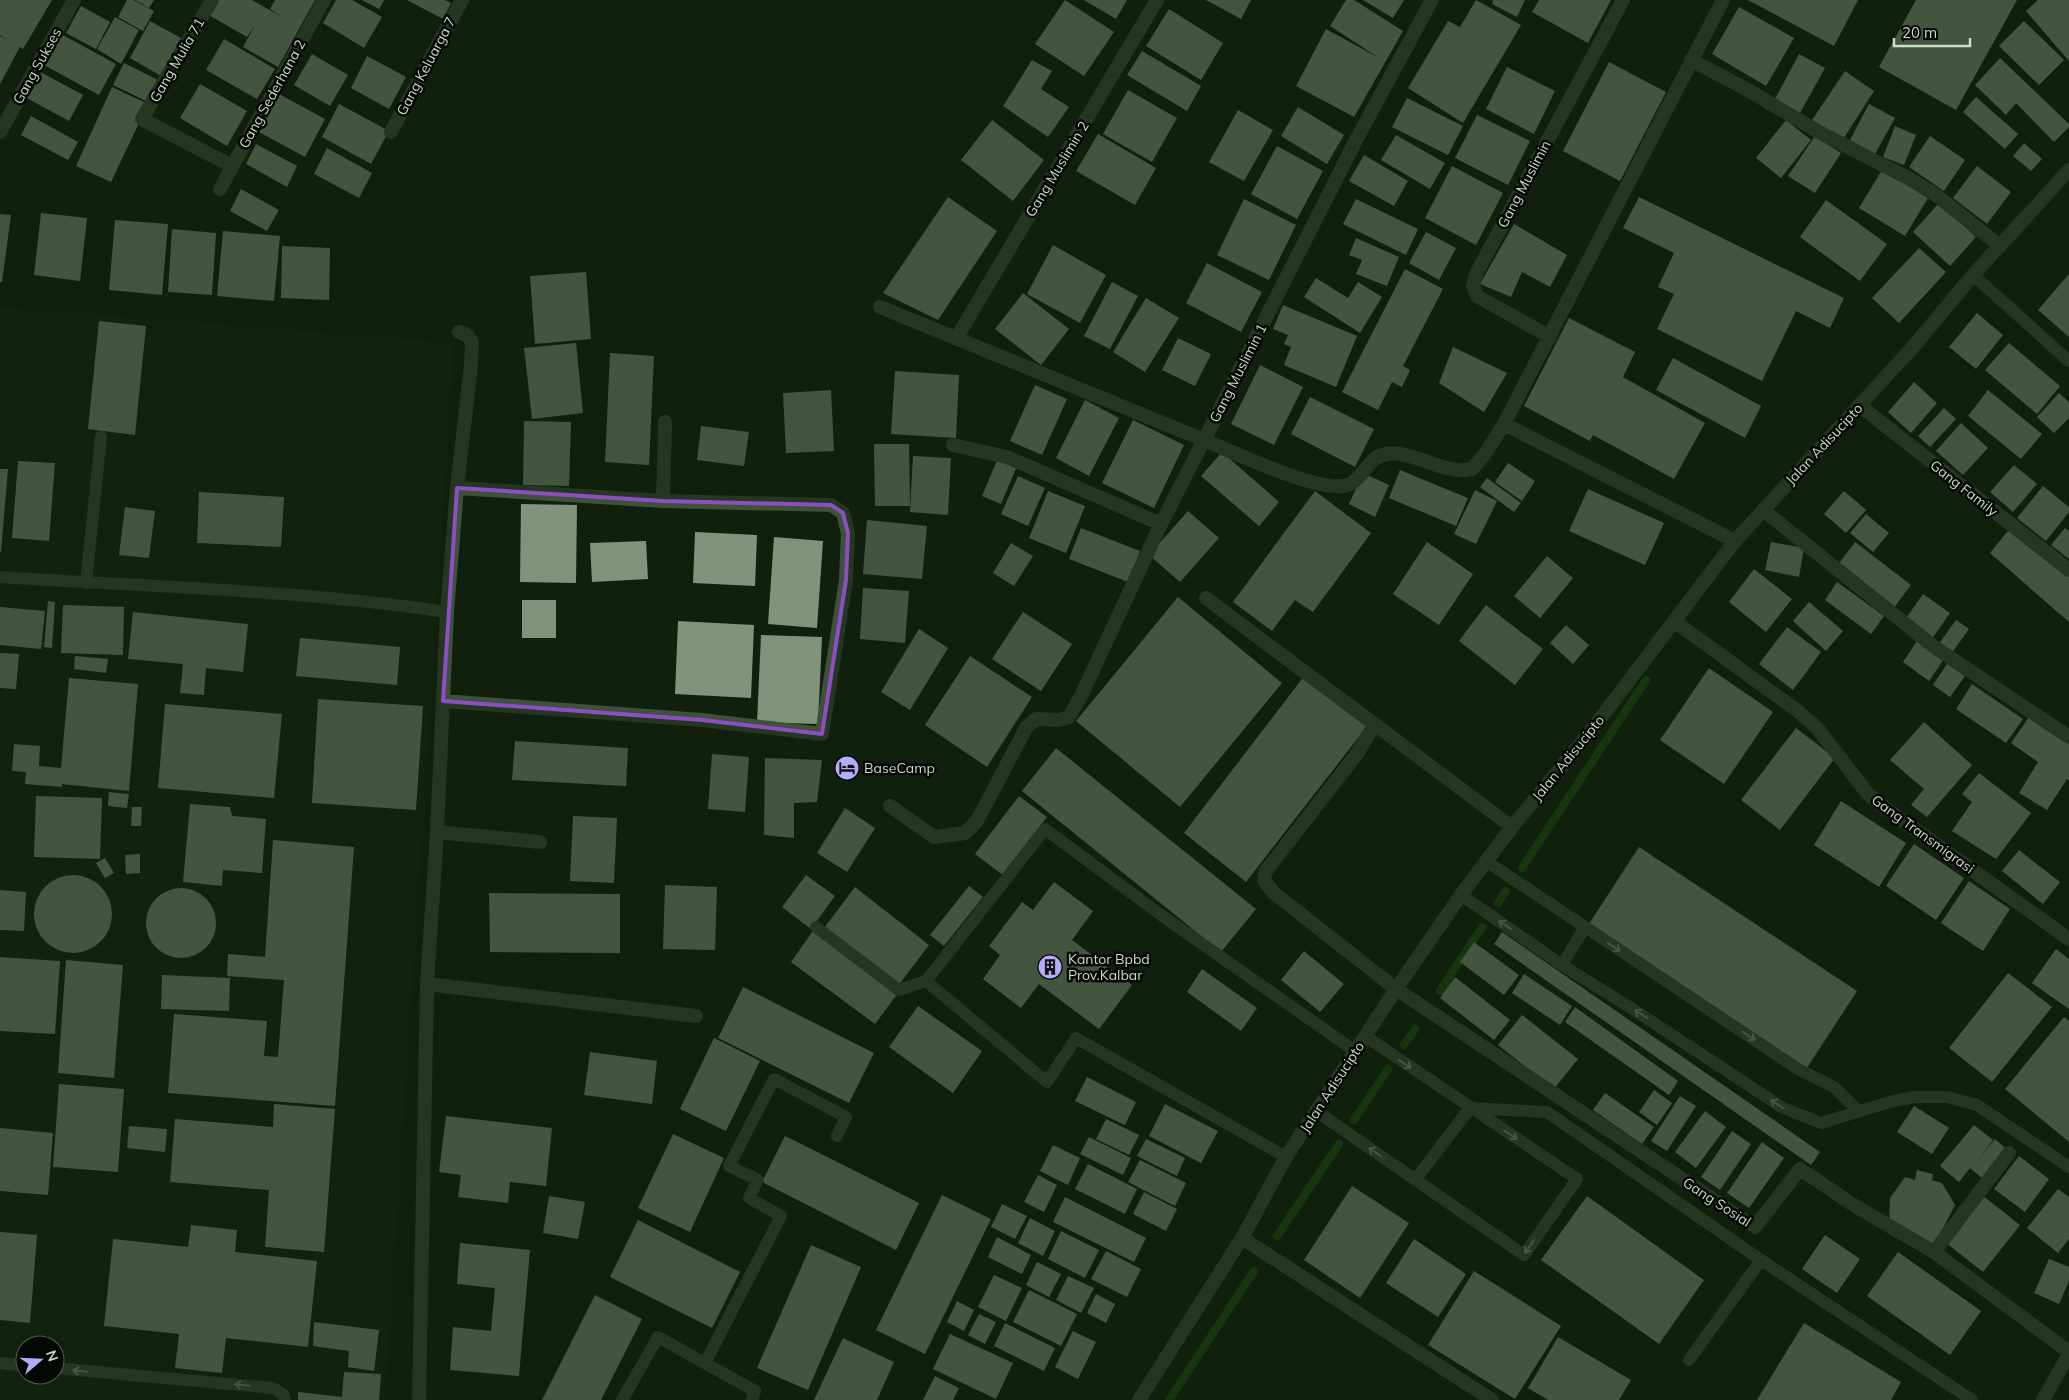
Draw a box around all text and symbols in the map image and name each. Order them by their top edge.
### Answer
street label: Gang Keluarga 7 [392,14,460,118]
street label: Gang Mulia 71 [146,15,208,105]
scale bar [1894,15,1970,47]
text: 20 m [1902,23,1937,42]
street label: Gang Sukses [9,25,65,107]
street label: Gang Sederhana 2 [235,36,309,152]
street label: Gang Muslimin 2 [1021,118,1093,220]
street label: Gang Muslimin [1493,137,1555,231]
street label: Gang Muslimin 1 [1205,321,1271,425]
street label: Jalan Adisucipto [1782,399,1866,489]
street label: Gang Family [1926,456,2002,520]
street label: Jalan Adisucipto [1528,712,1608,804]
hotel icon: BaseCamp [834,755,860,781]
place label: BaseCamp [864,759,935,777]
street label: Gang Transmigrasi [1868,791,1978,877]
one-way arrow [1498,920,1512,930]
one-way arrow [1607,941,1621,952]
place label: Kantor Bpbd Prov.Kalbar [1068,950,1150,984]
building icon: Kantor Bpbd Prov.Kalbar [1037,954,1063,980]
one-way arrow [1634,1009,1648,1020]
one-way arrow [1742,1032,1756,1042]
street label: Jalan Adisucipto [1296,1038,1368,1136]
one-way arrow [1398,1059,1412,1069]
one-way arrow [1770,1099,1784,1109]
one-way arrow [1504,1130,1518,1140]
one-way arrow [1369,1147,1383,1157]
street label: Gang Sosial [1680,1173,1754,1231]
one-way arrow [1524,1240,1534,1254]
north arrow [15,1335,65,1385]
text: N [42,1348,63,1364]
one-way arrow [72,1366,88,1375]
one-way arrow [234,1380,250,1390]

